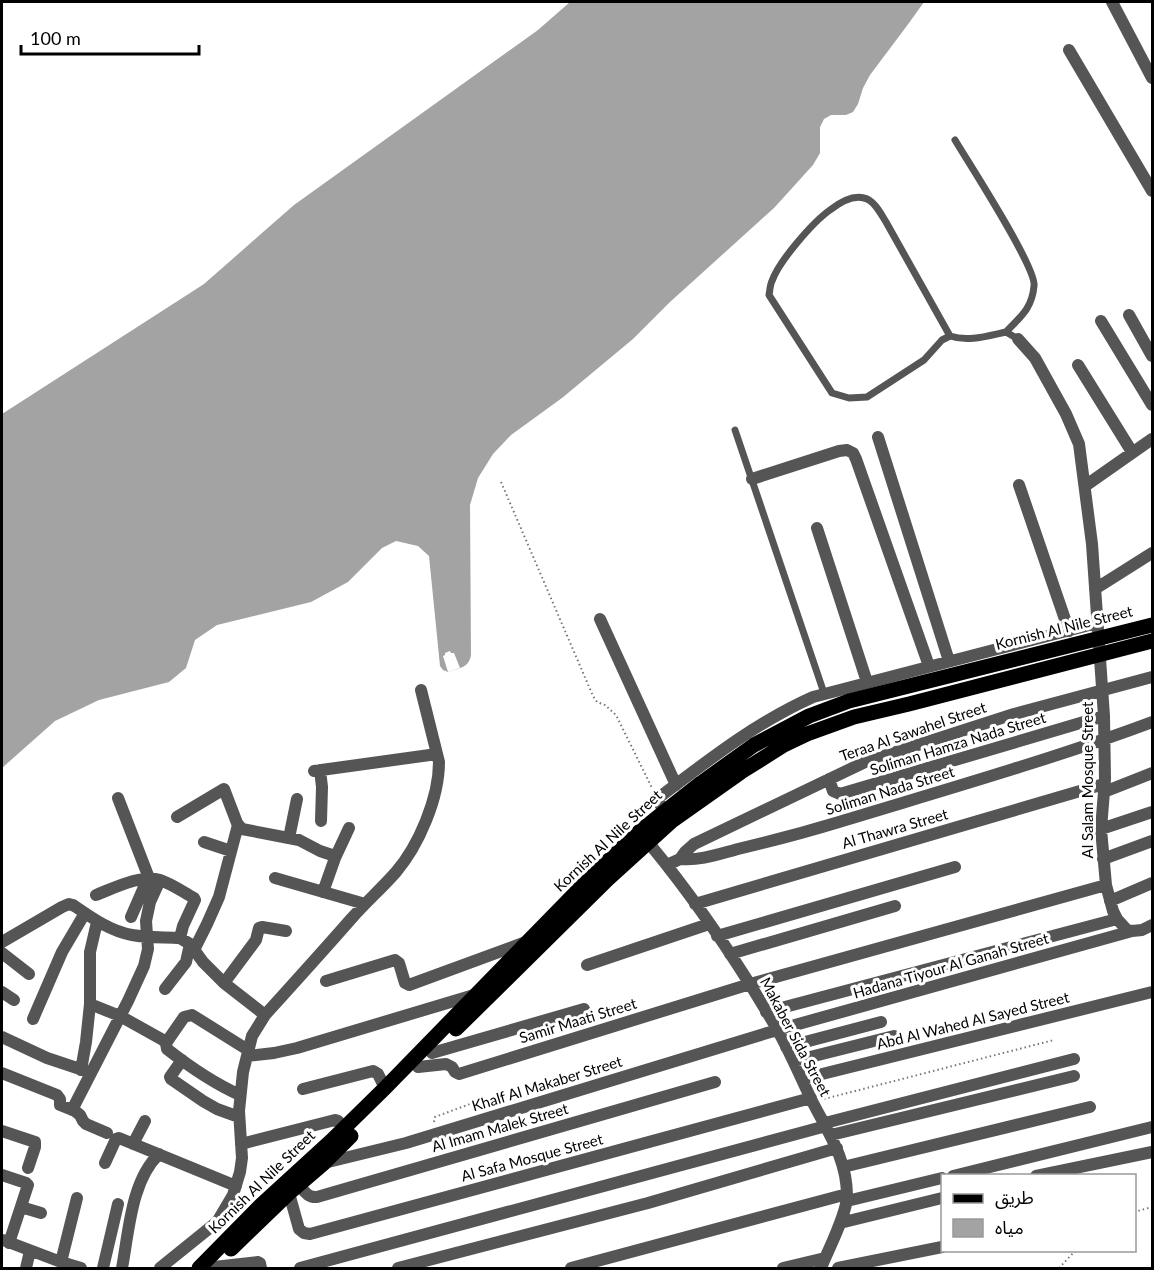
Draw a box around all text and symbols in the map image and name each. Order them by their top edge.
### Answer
scale bar [21,18,200,56]
text: 100 m [30,27,81,49]
street label: Kornish Al Nile Street [993,601,1135,653]
street label: Teraa Al Sawahel Street [837,697,989,765]
street label: Al Salam Mosque Street [1078,701,1096,858]
street label: Soliman Hamza Nada Street [868,708,1048,778]
street label: Soliman Nada Street [823,762,957,818]
street label: Kornish Al Nile Street [550,785,665,895]
street label: Al Thawra Street [840,804,950,852]
street label: Hadana Tiyour Al Ganah Street [851,928,1051,1002]
street label: Makaber Sida Street [757,974,835,1100]
street label: Abd Al Wahed Al Sayed Street [875,987,1071,1053]
street label: Samir Maati Street [517,993,639,1046]
street label: Khalf Al Makaber Street [469,1051,625,1114]
street label: Al Imam Malek Street [429,1099,571,1155]
street label: Kornish Al Nile Street [204,1125,319,1237]
street label: Al Safa Mosque Street [459,1129,605,1185]
legend [941,1174,1136,1252]
text: طريق [995,1186,1034,1209]
text: مياه [995,1216,1024,1238]

